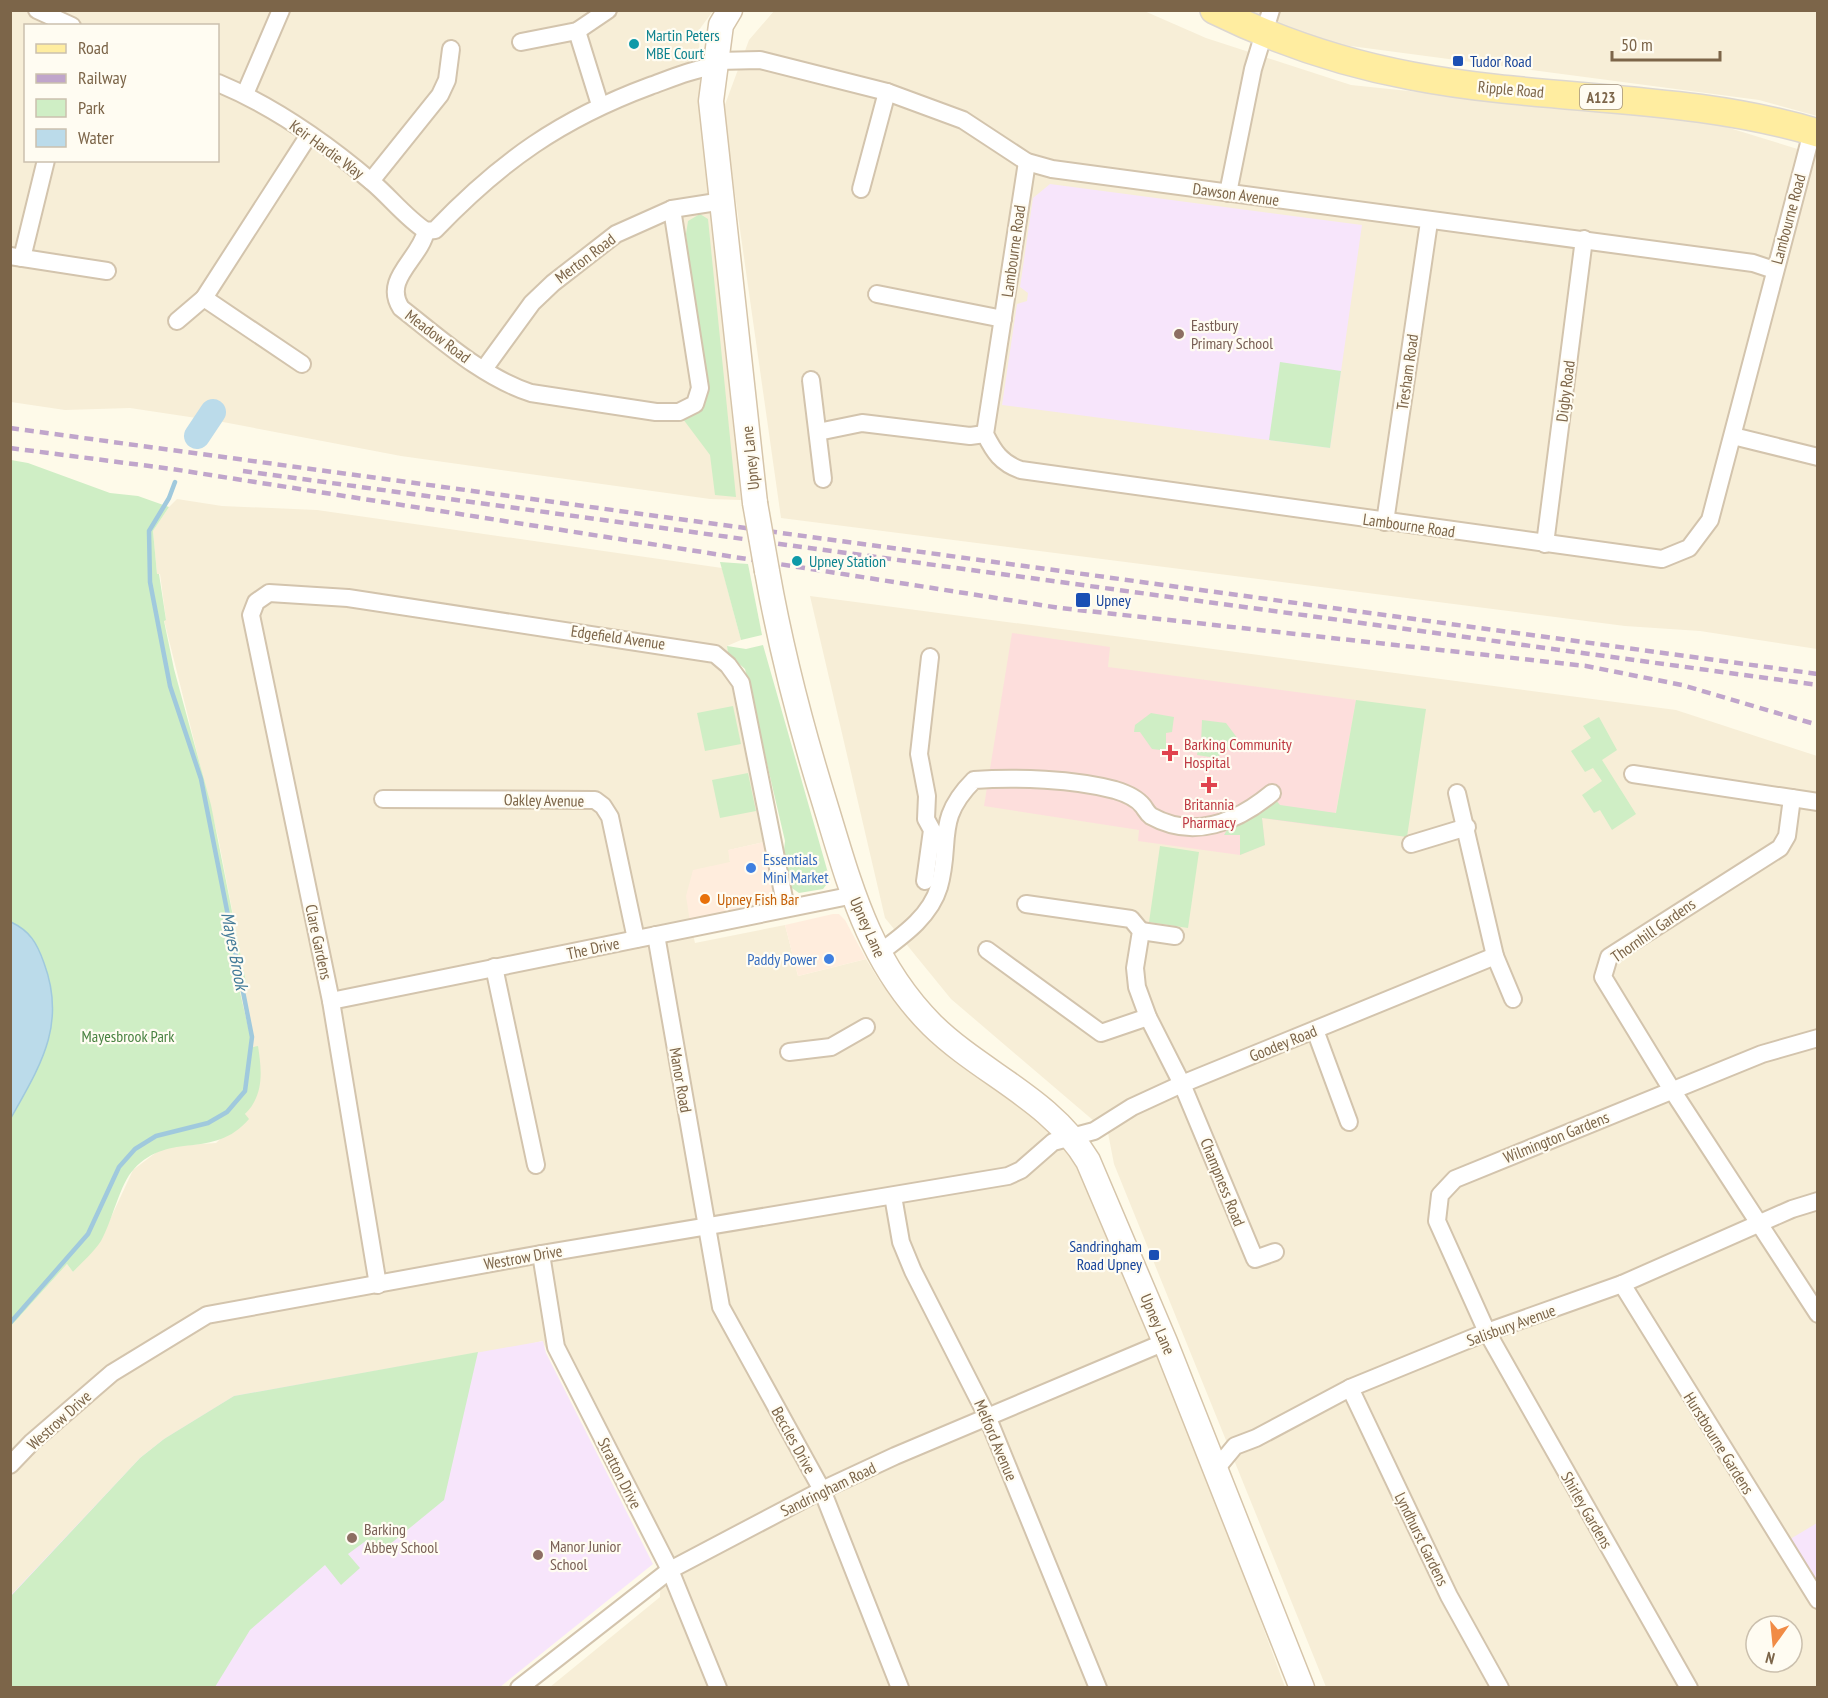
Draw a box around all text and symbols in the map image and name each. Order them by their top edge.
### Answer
legend [24,24,219,162]
scale bar [1612,24,1720,62]
place label: Martin Peters MBE Court [646,25,720,63]
text: 50 m [1621,33,1653,56]
text: Road [78,36,109,59]
marker: Martin Peters MBE Court [627,37,641,51]
place label: Tudor Road [1470,51,1532,71]
marker: Tudor Road [1451,54,1465,68]
text: Railway [78,66,127,89]
street label: Ripple Road [1477,76,1545,102]
road number: A123 [1580,85,1622,109]
text: Park [78,96,105,119]
street label: Keir Hardie Way [286,115,368,183]
text: Water [78,126,114,149]
street label: Lambourne Road [1766,172,1810,266]
street label: Dawson Avenue [1192,178,1280,210]
street label: Lambourne Road [997,204,1029,298]
street label: Merton Road [551,229,619,287]
street label: Meadow Road [401,305,475,367]
place label: Eastbury Primary School [1191,315,1273,353]
marker: Eastbury Primary School [1172,327,1186,341]
street label: Tresham Road [1392,333,1422,411]
street label: Digby Road [1551,359,1579,423]
street label: Upney Lane [737,425,763,491]
street label: Lambourne Road [1362,509,1456,541]
place label: Upney Station [809,551,886,571]
marker: Upney Station [790,554,804,568]
place label: Upney [1096,590,1131,610]
marker: Upney [1074,591,1092,609]
street label: Edgefield Avenue [570,620,666,654]
place label: Barking Community Hospital [1184,734,1292,772]
marker: Barking Community Hospital [1161,744,1179,762]
marker: Britannia Pharmacy [1202,778,1216,792]
street label: Oakley Avenue [504,789,584,811]
place label: Britannia Pharmacy [1182,794,1236,832]
place label: Essentials Mini Market [763,849,829,887]
marker: Essentials Mini Market [744,861,758,875]
place label: Upney Fish Bar [717,889,799,909]
marker: Upney Fish Bar [698,892,712,906]
street label: Upney Lane [846,894,890,960]
street label: Thornhill Gardens [1607,894,1699,966]
street label: Clare Gardens [301,903,337,981]
water label: Mayes Brook [216,910,254,994]
street label: The Drive [565,933,621,963]
place label: Paddy Power [747,949,818,969]
marker: Paddy Power [822,952,836,966]
street label: Goodey Road [1246,1020,1320,1066]
park label: Mayesbrook Park [82,1026,175,1046]
street label: Manor Road [665,1046,697,1114]
street label: Wilmington Gardens [1500,1107,1612,1167]
street label: Champness Road [1196,1135,1250,1229]
place label: Sandringham Road Upney [1069,1236,1142,1274]
street label: Westrow Drive [482,1240,564,1274]
marker: Sandringham Road Upney [1147,1248,1161,1262]
street label: Upney Lane [1136,1291,1180,1357]
street label: Salisbury Avenue [1464,1300,1558,1350]
street label: Westrow Drive [23,1386,95,1454]
street label: Hurstbourne Gardens [1680,1388,1758,1498]
street label: Melford Avenue [970,1396,1022,1484]
street label: Beccles Drive [767,1403,821,1477]
street label: Stratton Drive [594,1434,646,1512]
street label: Sandringham Road [777,1457,879,1521]
street label: Shirley Gardens [1557,1468,1617,1552]
street label: Lyndhurst Gardens [1391,1489,1453,1589]
place label: Barking Abbey School [364,1519,438,1557]
marker: Barking Abbey School [345,1531,359,1545]
place label: Manor Junior School [550,1536,622,1574]
marker: Manor Junior School [531,1548,545,1562]
north arrow [1744,1614,1804,1674]
text: N [1763,1648,1777,1669]

